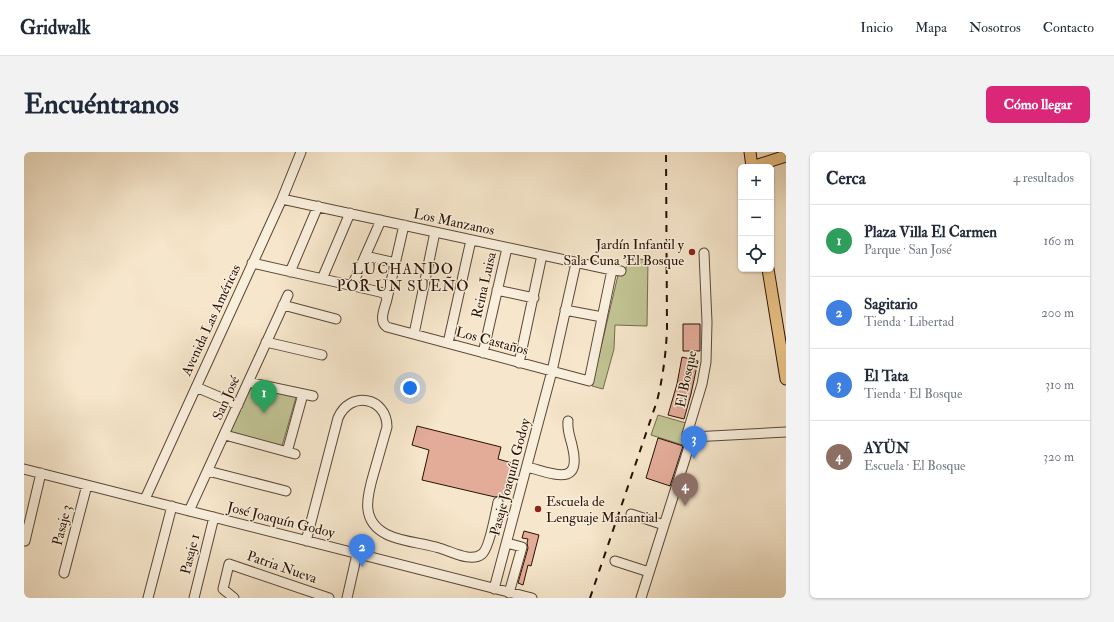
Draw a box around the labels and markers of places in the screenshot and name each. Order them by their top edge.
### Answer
place label: Jardín Infantil y Sala Cuna 'El Bosque [564,236,685,269]
marker: Jardín Infantil y Sala Cuna 'El Bosque [687,247,697,257]
pin: 1 [251,380,277,413]
pin: 3 [681,426,707,459]
pin: 4 [672,473,698,506]
place label: Escuela de Lenguaje Manantial [546,493,659,526]
marker: Escuela de Lenguaje Manantial [533,504,543,514]
pin: 2 [349,534,375,567]

